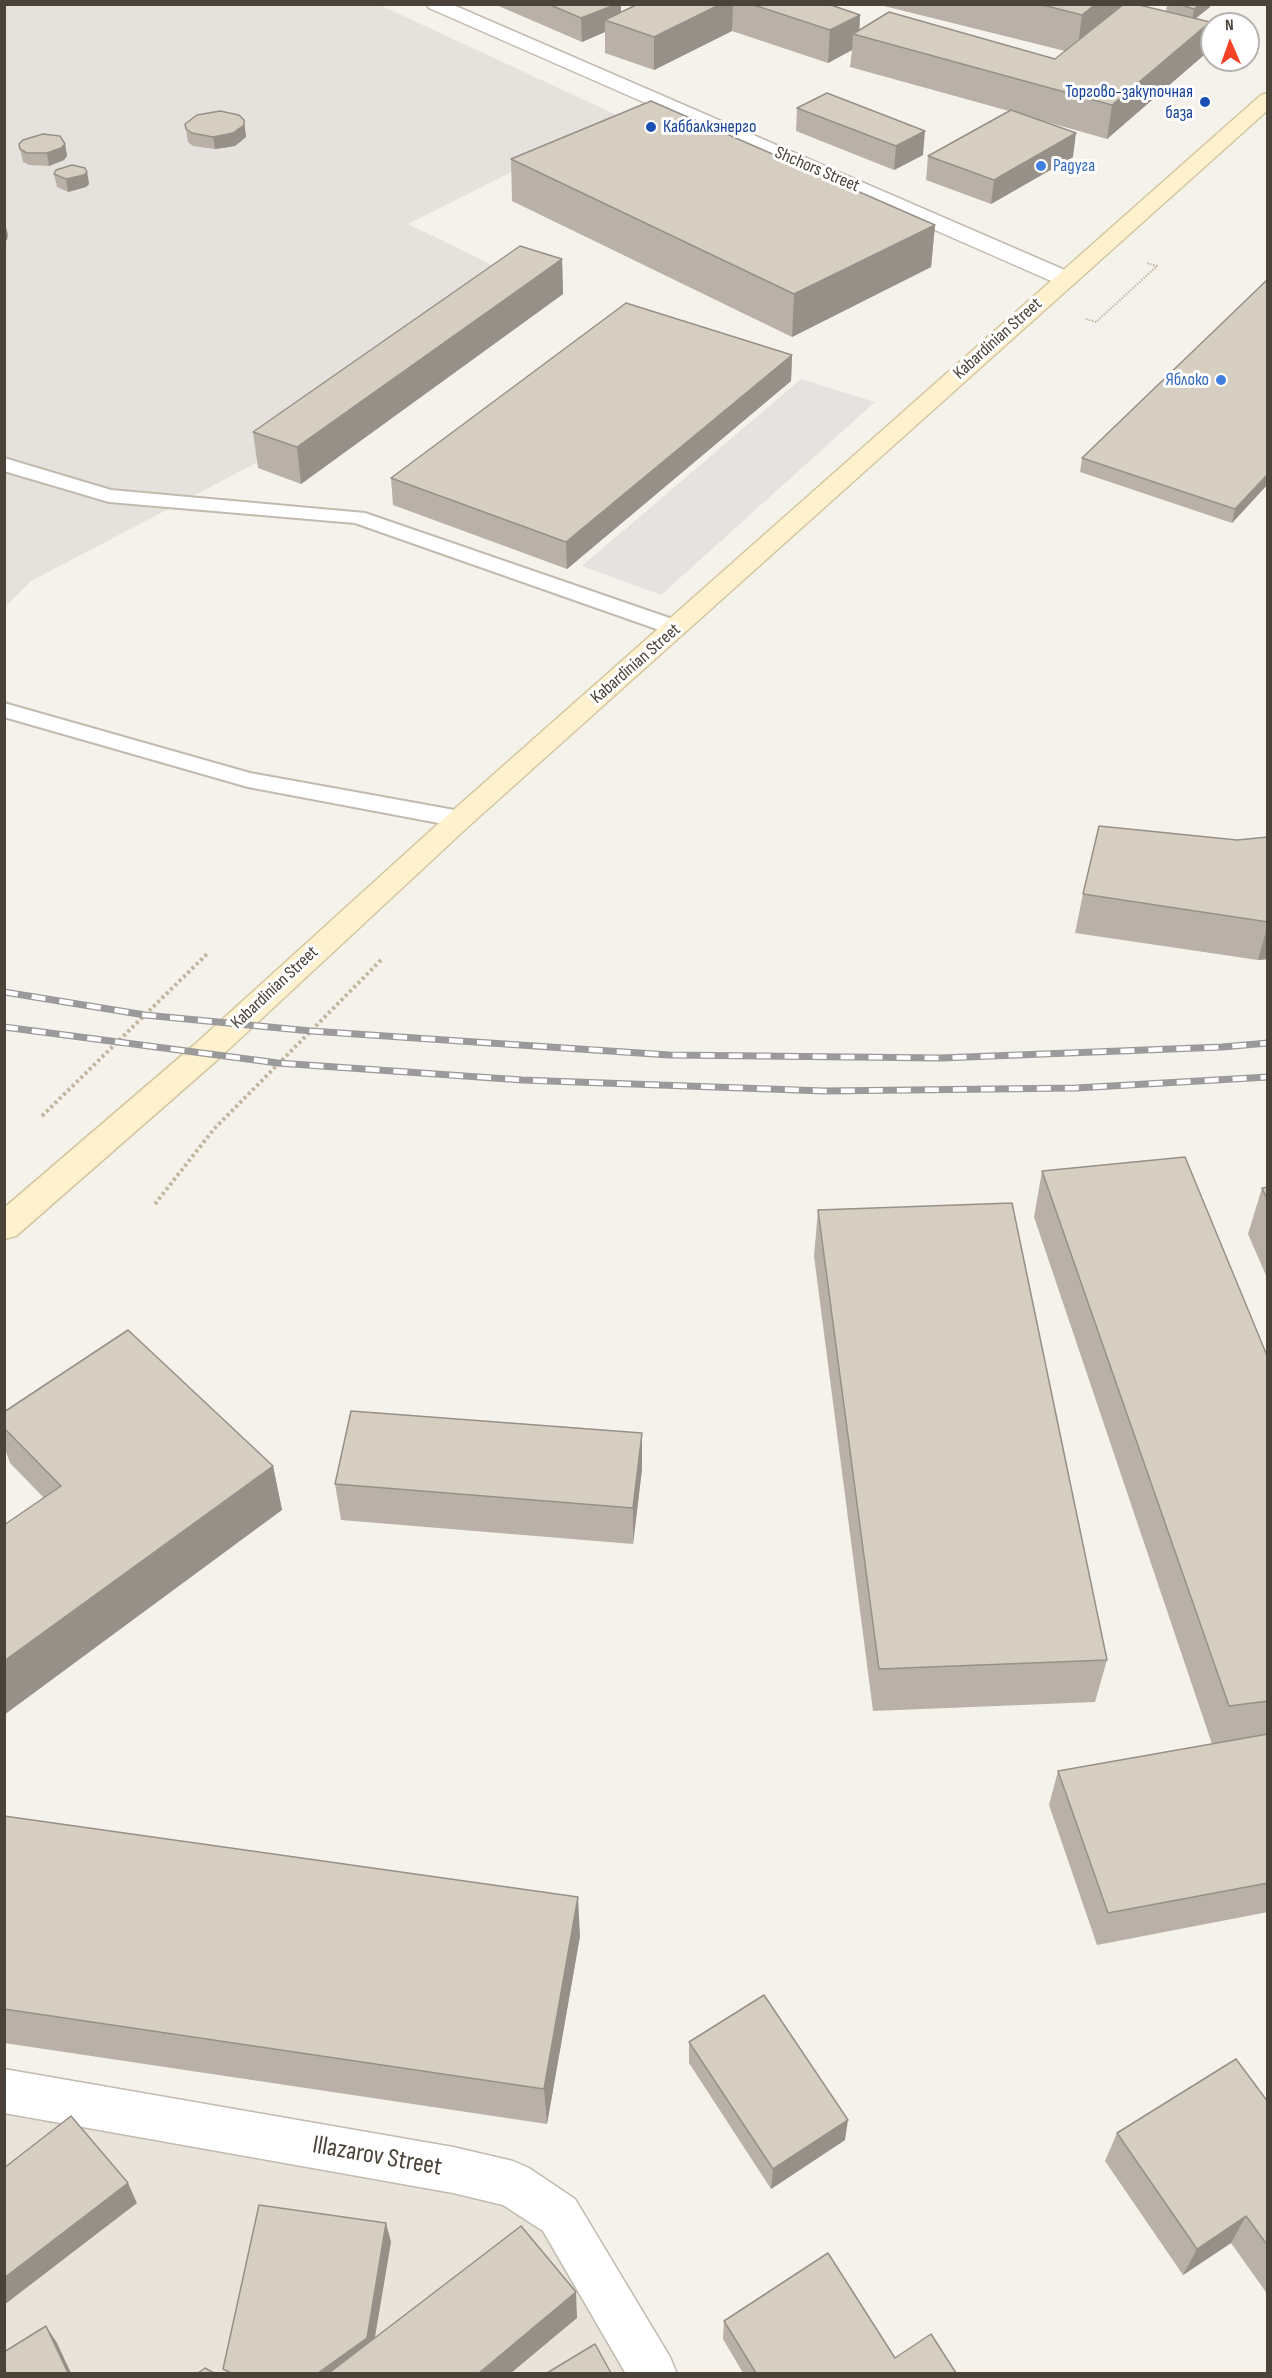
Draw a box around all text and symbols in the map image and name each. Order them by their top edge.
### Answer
north arrow [1200,12,1260,72]
text: N [1225,16,1234,35]
place label: Торгово-закупочная база [1065,81,1193,124]
marker: Торгово-закупочная база [1198,95,1212,109]
place label: Каббалкэнерго [663,116,756,138]
marker: Каббалкэнерго [644,120,658,134]
street label: Shchors Street [771,142,863,198]
place label: Радуга [1053,155,1095,177]
marker: Радуга [1034,159,1048,173]
street label: Kabardinian Street [949,294,1047,384]
place label: Яблоко [1165,369,1209,391]
marker: Яблоко [1214,373,1228,387]
street label: Kabardinian Street [587,619,685,709]
street label: Kabardinian Street [227,942,323,1034]
street label: Illazarov Street [310,2130,444,2184]

